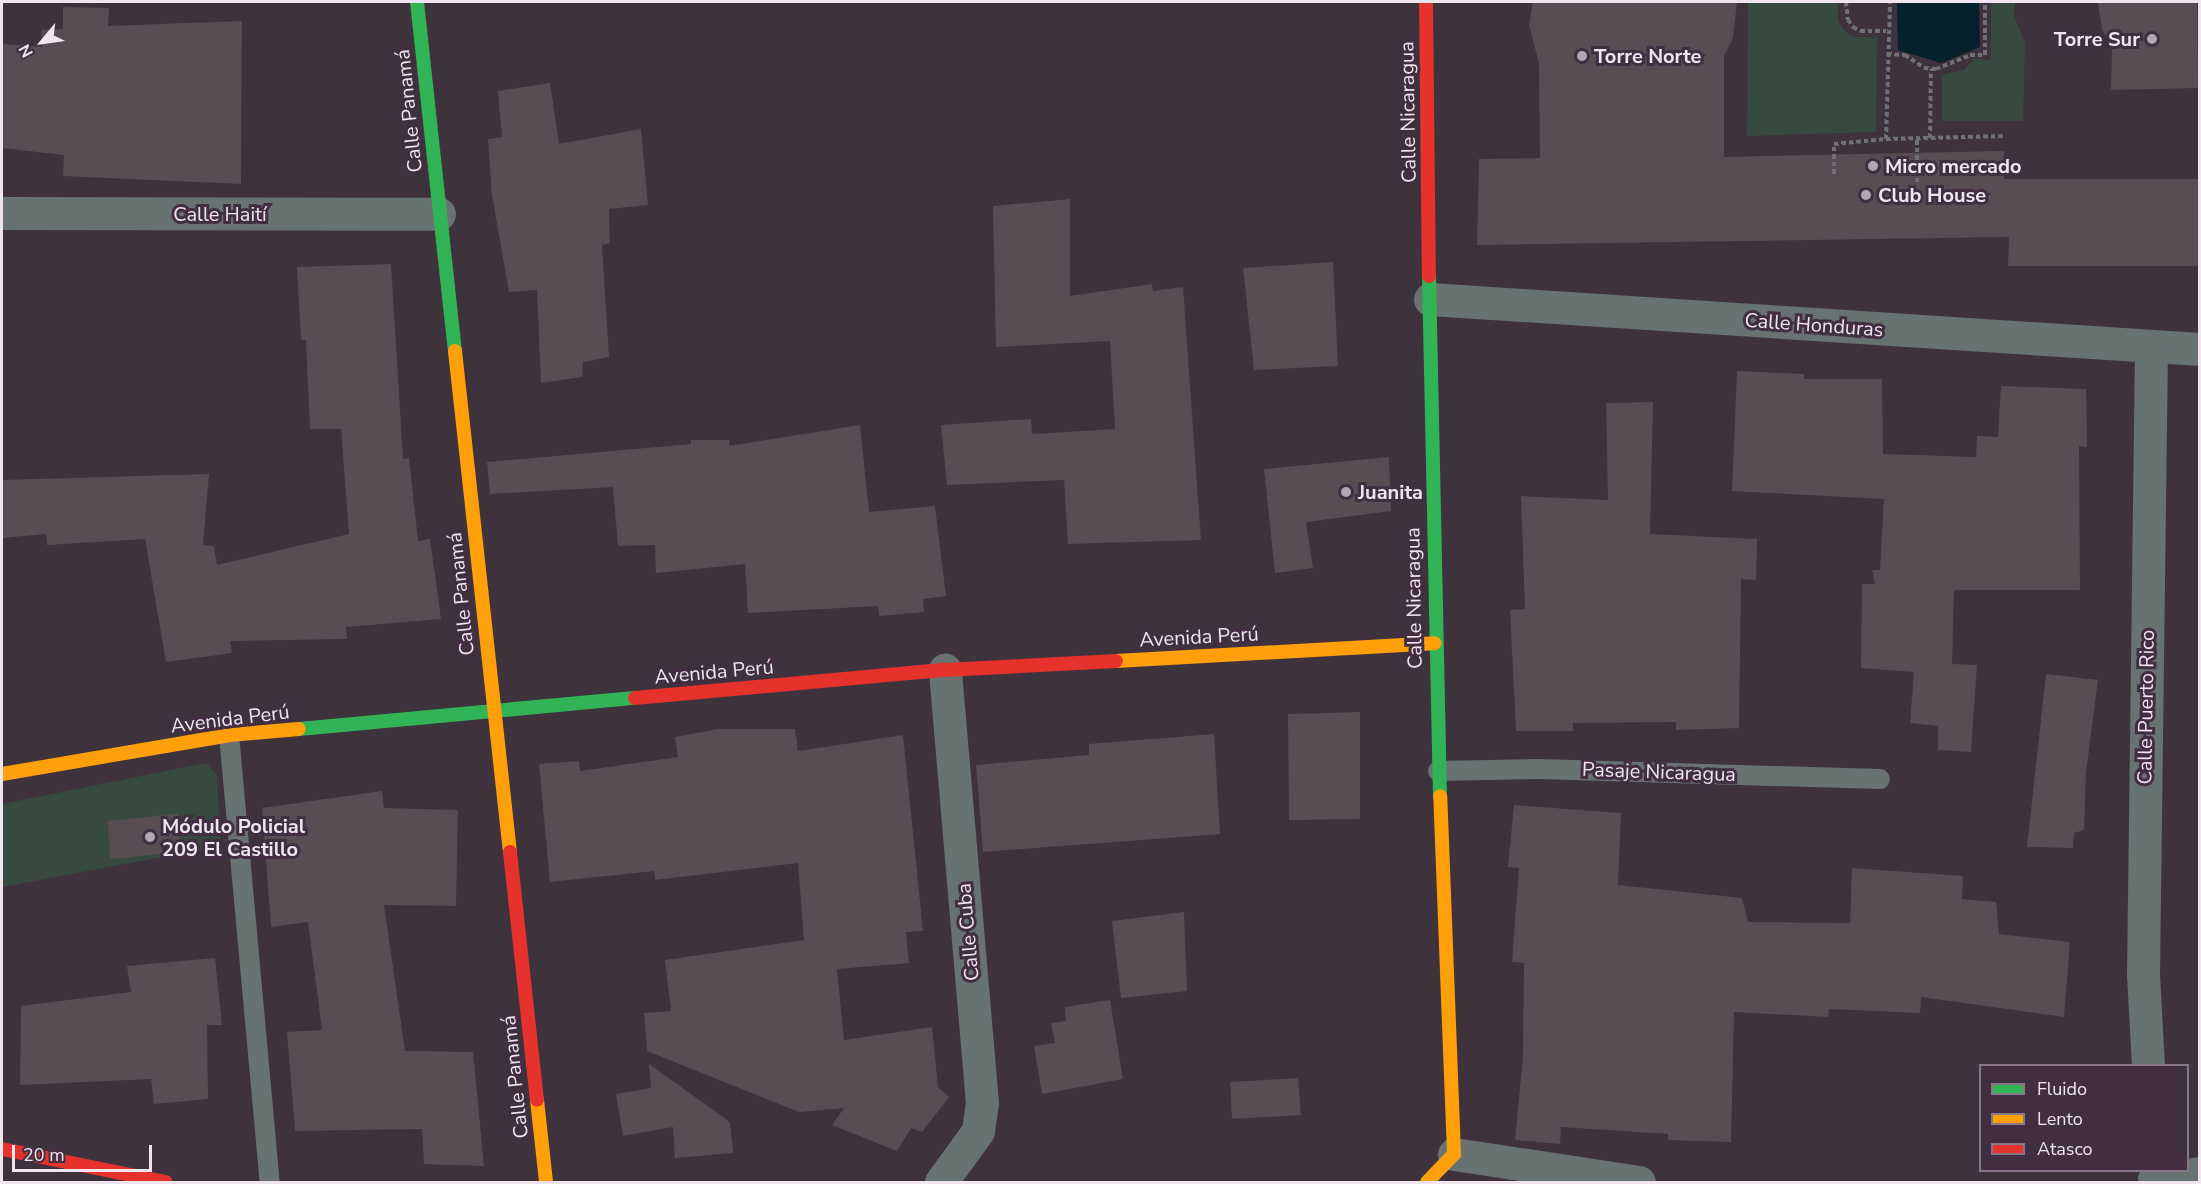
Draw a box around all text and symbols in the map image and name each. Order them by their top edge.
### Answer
north arrow [12,12,72,72]
place label: Torre Sur [2054,27,2140,51]
marker: Torre Sur [2145,32,2159,46]
text: N [14,40,39,61]
street label: Calle Nicaragua [1395,41,1421,183]
place label: Torre Norte [1594,44,1701,68]
street label: Calle Panamá [391,48,427,174]
marker: Torre Norte [1575,49,1589,63]
place label: Micro mercado [1885,154,2021,178]
marker: Micro mercado [1866,159,1880,173]
place label: Club House [1878,183,1986,207]
marker: Club House [1859,188,1873,202]
street label: Calle Haití [173,202,267,226]
street label: Calle Honduras [1744,308,1884,342]
place label: Juanita [1358,480,1423,504]
marker: Juanita [1339,485,1353,499]
street label: Calle Nicaragua [1401,527,1427,669]
street label: Calle Panamá [443,531,479,657]
street label: Avenida Perú [1139,622,1259,652]
street label: Calle Puerto Rico [2133,629,2159,785]
street label: Avenida Perú [653,655,775,689]
street label: Avenida Perú [169,700,291,738]
street label: Pasaje Nicaragua [1582,757,1736,787]
place label: Módulo Policial 209 El Castillo [162,814,305,861]
marker: Módulo Policial 209 El Castillo [143,830,157,844]
street label: Calle Cuba [952,882,984,982]
street label: Calle Panamá [497,1014,533,1140]
legend [1979,1064,2189,1172]
text: Fluido [2037,1077,2087,1101]
text: Lento [2037,1107,2083,1131]
scale bar [15,1133,154,1171]
text: Atasco [2037,1137,2093,1161]
text: 20 m [23,1143,65,1167]

